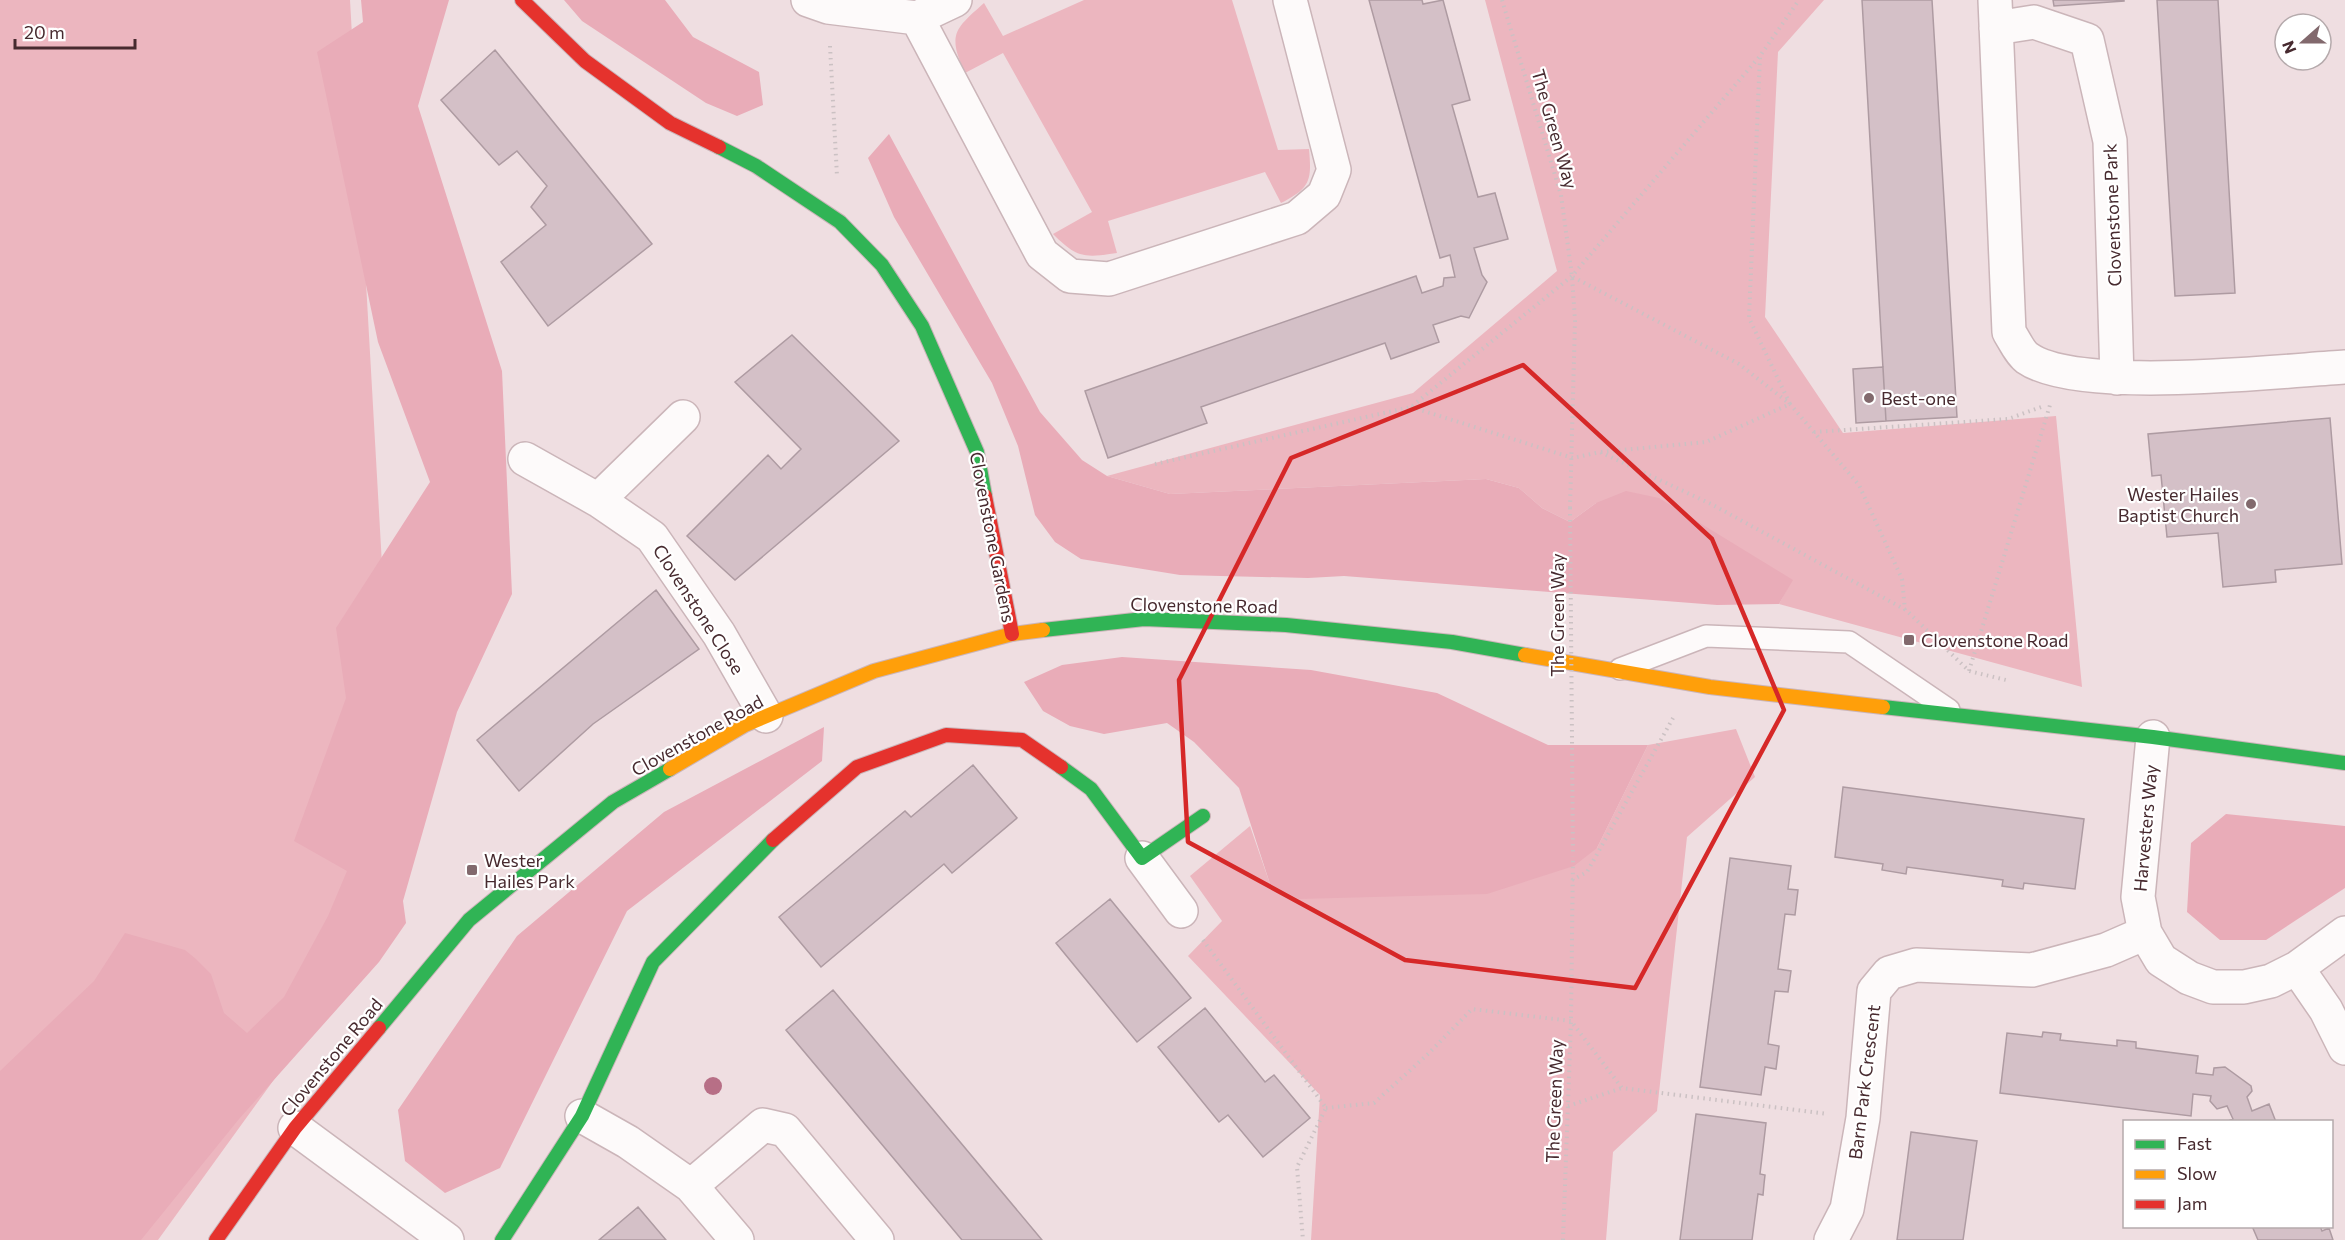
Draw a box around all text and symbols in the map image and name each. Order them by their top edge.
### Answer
scale bar [15,12,135,50]
north arrow [2273,12,2333,72]
text: 20 m [24,21,65,43]
text: N [2278,39,2300,57]
street label: The Green Way [1527,67,1583,191]
street label: Clovenstone Park [2099,143,2125,287]
place label: Best-one [1881,387,1956,409]
marker: Best-one [1862,391,1876,405]
street label: Clovenstone Gardens [966,450,1020,624]
place label: Wester Hailes Baptist Church [2118,483,2239,526]
marker: Wester Hailes Baptist Church [2244,497,2258,511]
street label: Clovenstone Close [649,540,749,678]
street label: The Green Way [1546,553,1568,677]
street label: Clovenstone Road [1130,593,1278,617]
place label: Clovenstone Road [1921,629,2069,651]
marker: Clovenstone Road [1902,633,1916,647]
street label: Clovenstone Road [627,690,767,780]
street label: Harvesters Way [2128,763,2162,893]
place label: Wester Hailes Park [484,849,575,892]
marker: Wester Hailes Park [465,863,479,877]
street label: Clovenstone Road [275,993,387,1121]
street label: Barn Park Crescent [1844,1003,1884,1161]
street label: The Green Way [1541,1039,1567,1163]
legend [2123,1120,2333,1228]
text: Fast [2177,1132,2212,1154]
text: Slow [2177,1162,2217,1184]
text: Jam [2177,1192,2207,1214]

